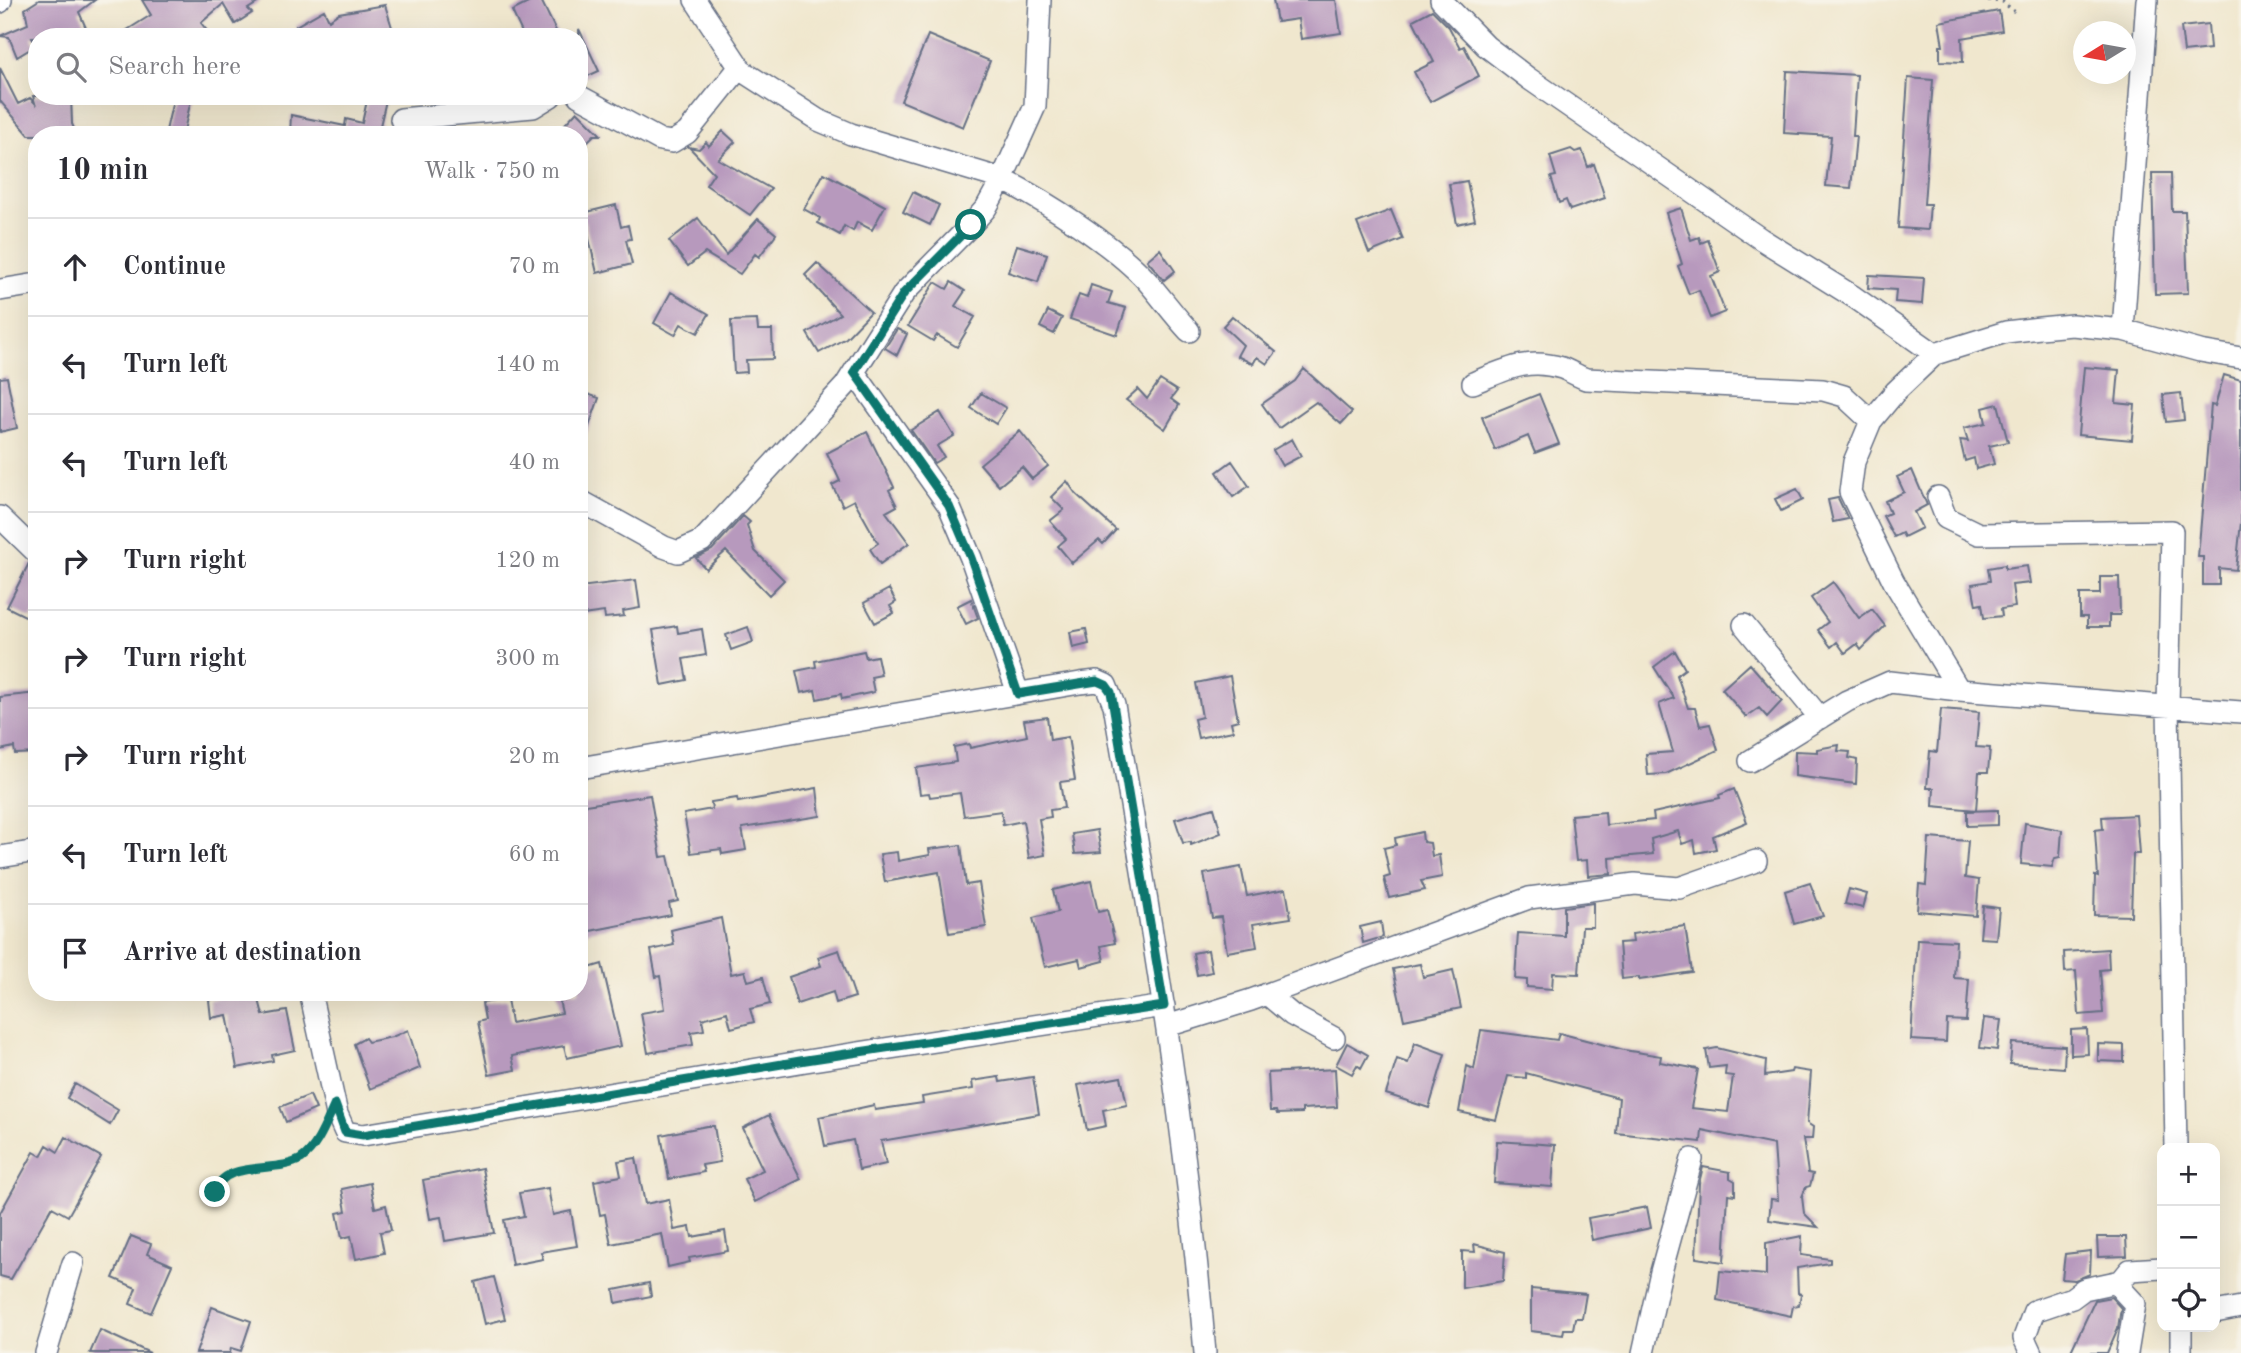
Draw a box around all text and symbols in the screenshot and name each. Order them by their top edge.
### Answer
north arrow [2073,21,2136,84]
search box [28,28,588,105]
icon: search [52,48,90,86]
text: Search here [108,54,241,80]
text: 10 min [56,156,149,186]
text: Walk · 750 m [424,160,560,183]
route start [955,209,986,240]
icon: ahead [56,248,94,286]
text: Continue [123,254,226,280]
text: 70 m [509,255,560,278]
icon: left [56,346,94,384]
text: Turn left [123,352,228,378]
text: 140 m [495,353,560,376]
icon: left [56,444,94,482]
text: Turn left [123,450,228,476]
text: 40 m [509,451,560,474]
icon: right [56,542,94,580]
text: Turn right [123,548,246,574]
text: 120 m [495,549,560,572]
icon: right [56,640,94,678]
text: Turn right [123,646,246,672]
text: 300 m [495,647,560,670]
icon: right [56,738,94,776]
text: Turn right [123,744,246,770]
text: 20 m [509,745,560,768]
icon: left [56,836,94,874]
text: Turn left [123,842,228,868]
text: 60 m [509,843,560,866]
icon: arrive [56,934,94,972]
text: Arrive at destination [123,940,362,966]
map controls [2157,1143,2220,1332]
button: + [2157,1143,2220,1206]
route end [199,1176,230,1207]
button: − [2157,1206,2220,1269]
button: locate [2157,1269,2220,1332]

